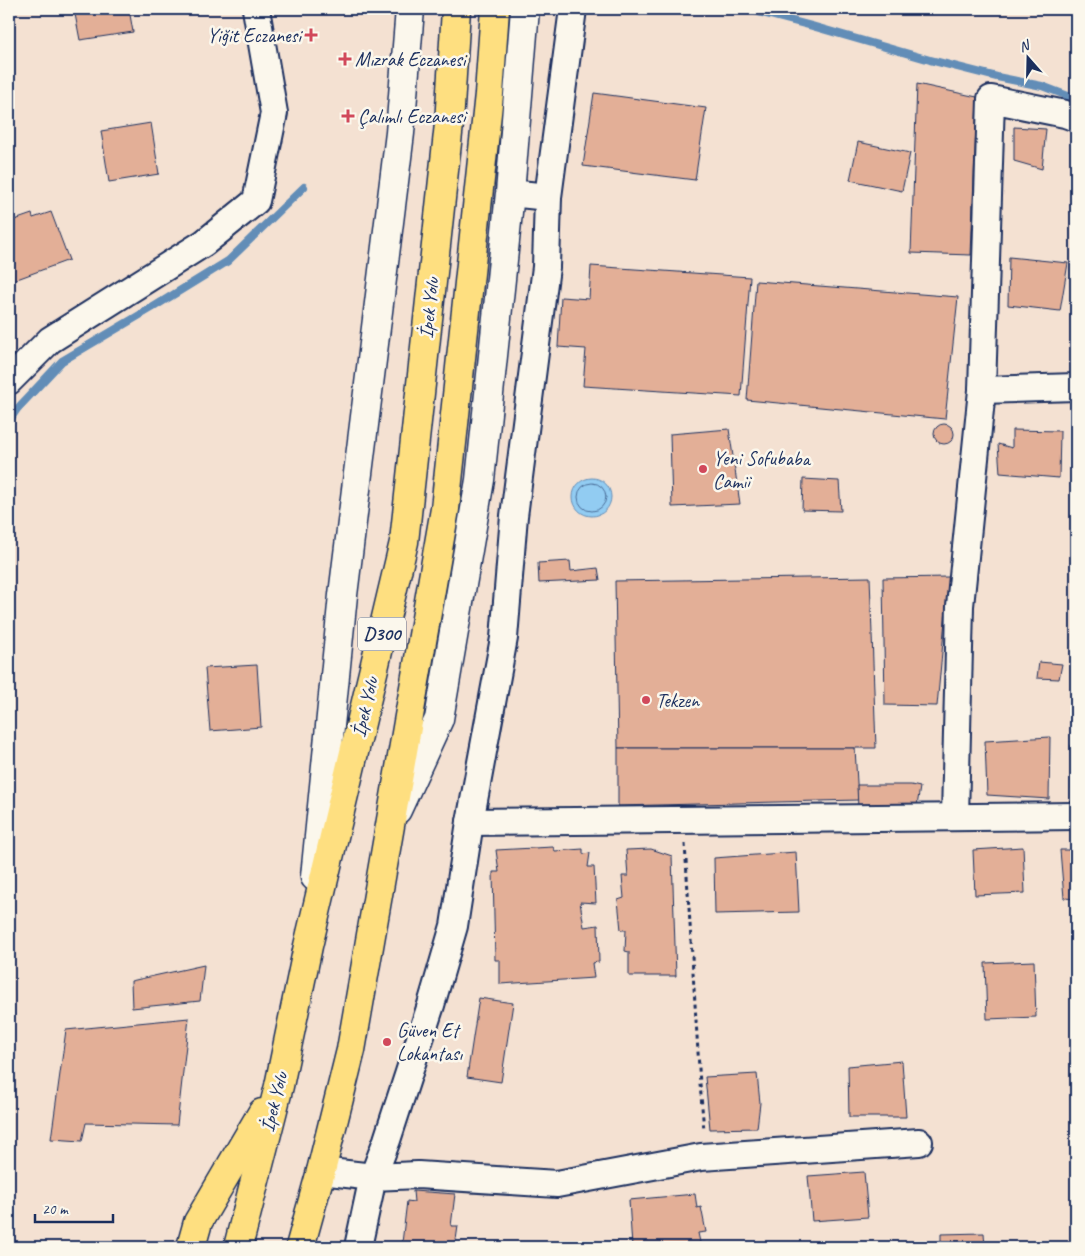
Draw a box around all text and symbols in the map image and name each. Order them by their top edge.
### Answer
place label: Yiğit Eczanesi [207,23,303,48]
marker: Yiğit Eczanesi [305,29,317,41]
north arrow [1002,32,1052,82]
text: N [1017,36,1033,56]
place label: Mızrak Eczanesi [355,47,468,72]
marker: Mızrak Eczanesi [339,53,351,65]
place label: Çalımlı Eczanesi [358,104,468,129]
marker: Çalımlı Eczanesi [342,110,354,122]
street label: İpek Yolu [413,275,445,340]
place label: Yeni Sofubaba Camii [713,446,811,494]
marker: Yeni Sofubaba Camii [697,463,709,475]
road number: D300 [358,618,406,650]
street label: İpek Yolu [346,673,384,739]
place label: Tekzen [656,688,700,713]
marker: Tekzen [640,694,652,706]
place label: Güven Et Lokantası [397,1018,464,1066]
marker: Güven Et Lokantası [381,1036,393,1048]
street label: İpek Yolu [255,1068,294,1135]
scale bar [35,1191,112,1223]
text: 20 m [42,1200,69,1219]

